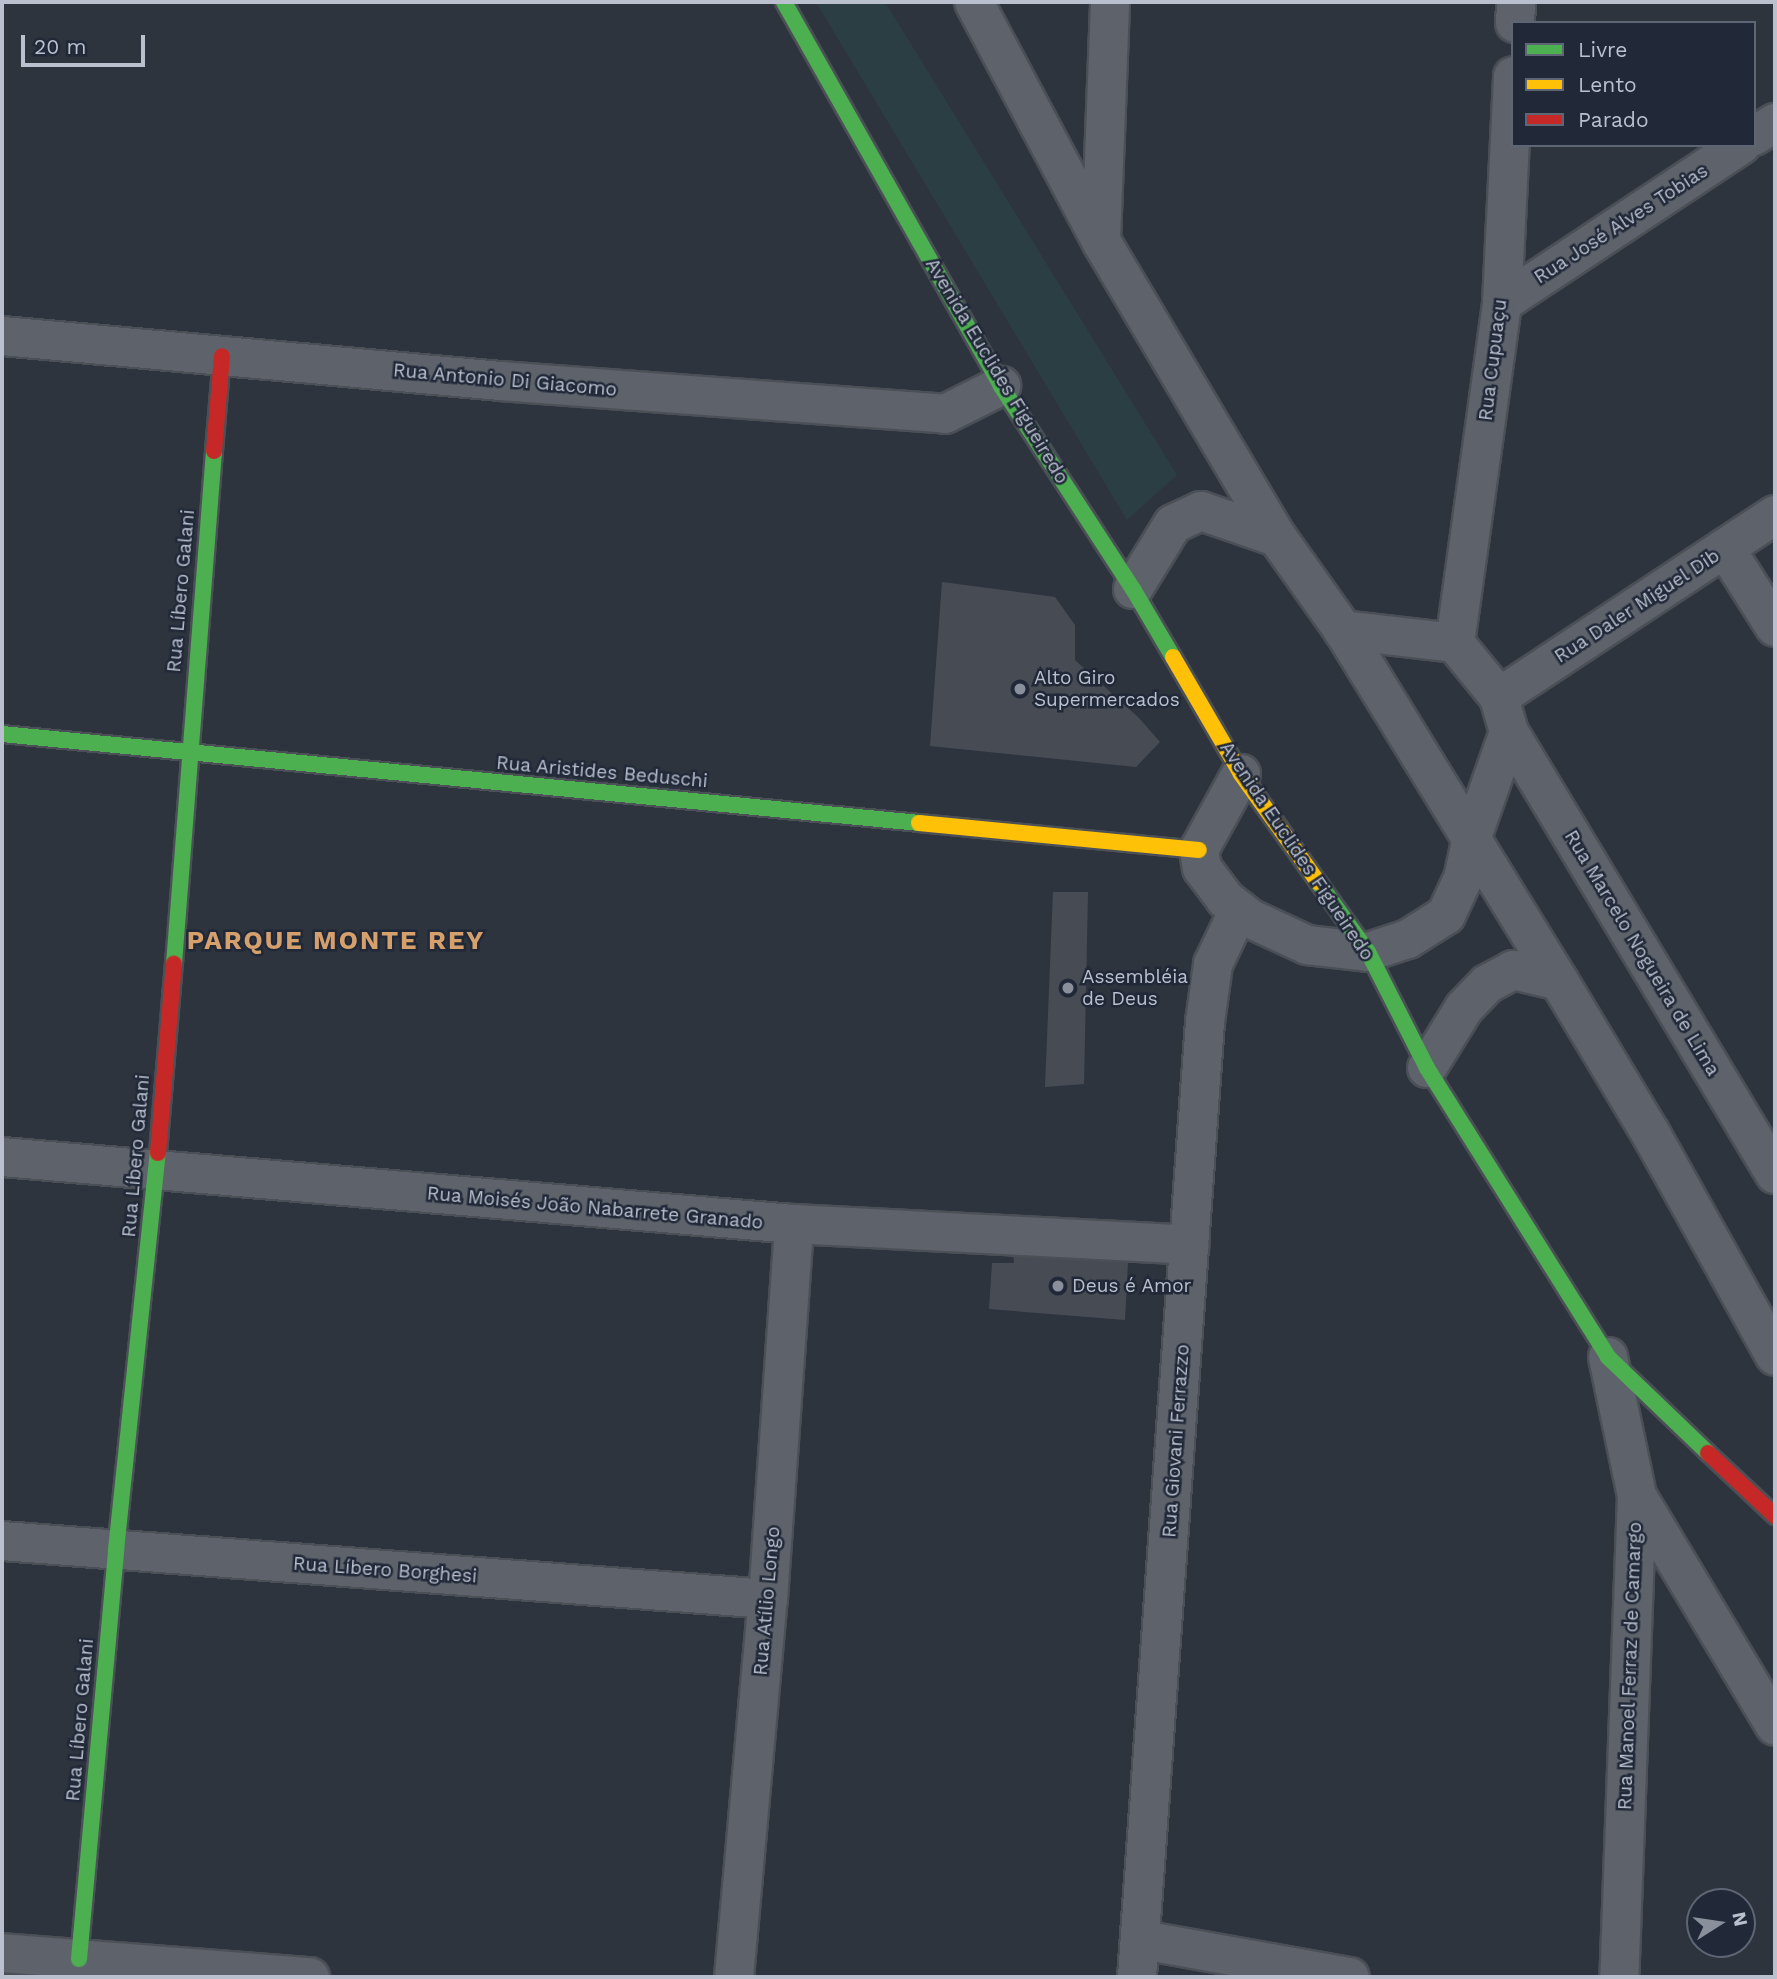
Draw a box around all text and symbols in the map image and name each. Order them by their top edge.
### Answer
scale bar [24,21,149,65]
legend [1511,21,1756,147]
text: 20 m [34,34,86,59]
text: Livre [1578,37,1627,62]
text: Lento [1578,72,1637,97]
text: Parado [1578,107,1649,132]
street label: Rua José Alves Tobias [1529,159,1713,289]
street label: Avenida Euclides Figueiredo [920,254,1074,488]
street label: Rua Cupuaçu [1474,298,1512,422]
street label: Rua Antonio Di Giacomo [392,359,618,401]
street label: Rua Líbero Galani [163,508,199,674]
street label: Rua Daler Miguel Dib [1550,544,1724,668]
place label: Alto Giro Supermercados [1034,667,1180,711]
marker: Alto Giro Supermercados [1012,681,1028,697]
street label: Avenida Euclides Figueiredo [1215,737,1379,965]
street label: Rua Aristides Beduschi [495,751,709,793]
street label: Rua Marcelo Nogueira de Lima [1559,826,1725,1080]
district label: PARQUE MONTE REY [189,925,483,957]
place label: Assembléia de Deus [1082,966,1188,1010]
marker: Assembléia de Deus [1060,980,1076,996]
street label: Rua Líbero Galani [118,1073,154,1239]
street label: Rua Moisés João Nabarrete Granado [425,1182,765,1234]
place label: Deus é Amor [1072,1275,1192,1297]
marker: Deus é Amor [1050,1278,1066,1294]
street label: Rua Giovani Ferrazzo [1158,1343,1194,1539]
street label: Rua Manoel Ferraz de Camargo [1614,1521,1646,1811]
street label: Rua Atílio Longo [749,1525,785,1677]
street label: Rua Líbero Borghesi [292,1552,478,1588]
street label: Rua Líbero Galani [62,1637,98,1803]
north arrow [1686,1888,1756,1958]
text: N [1727,1910,1753,1928]

